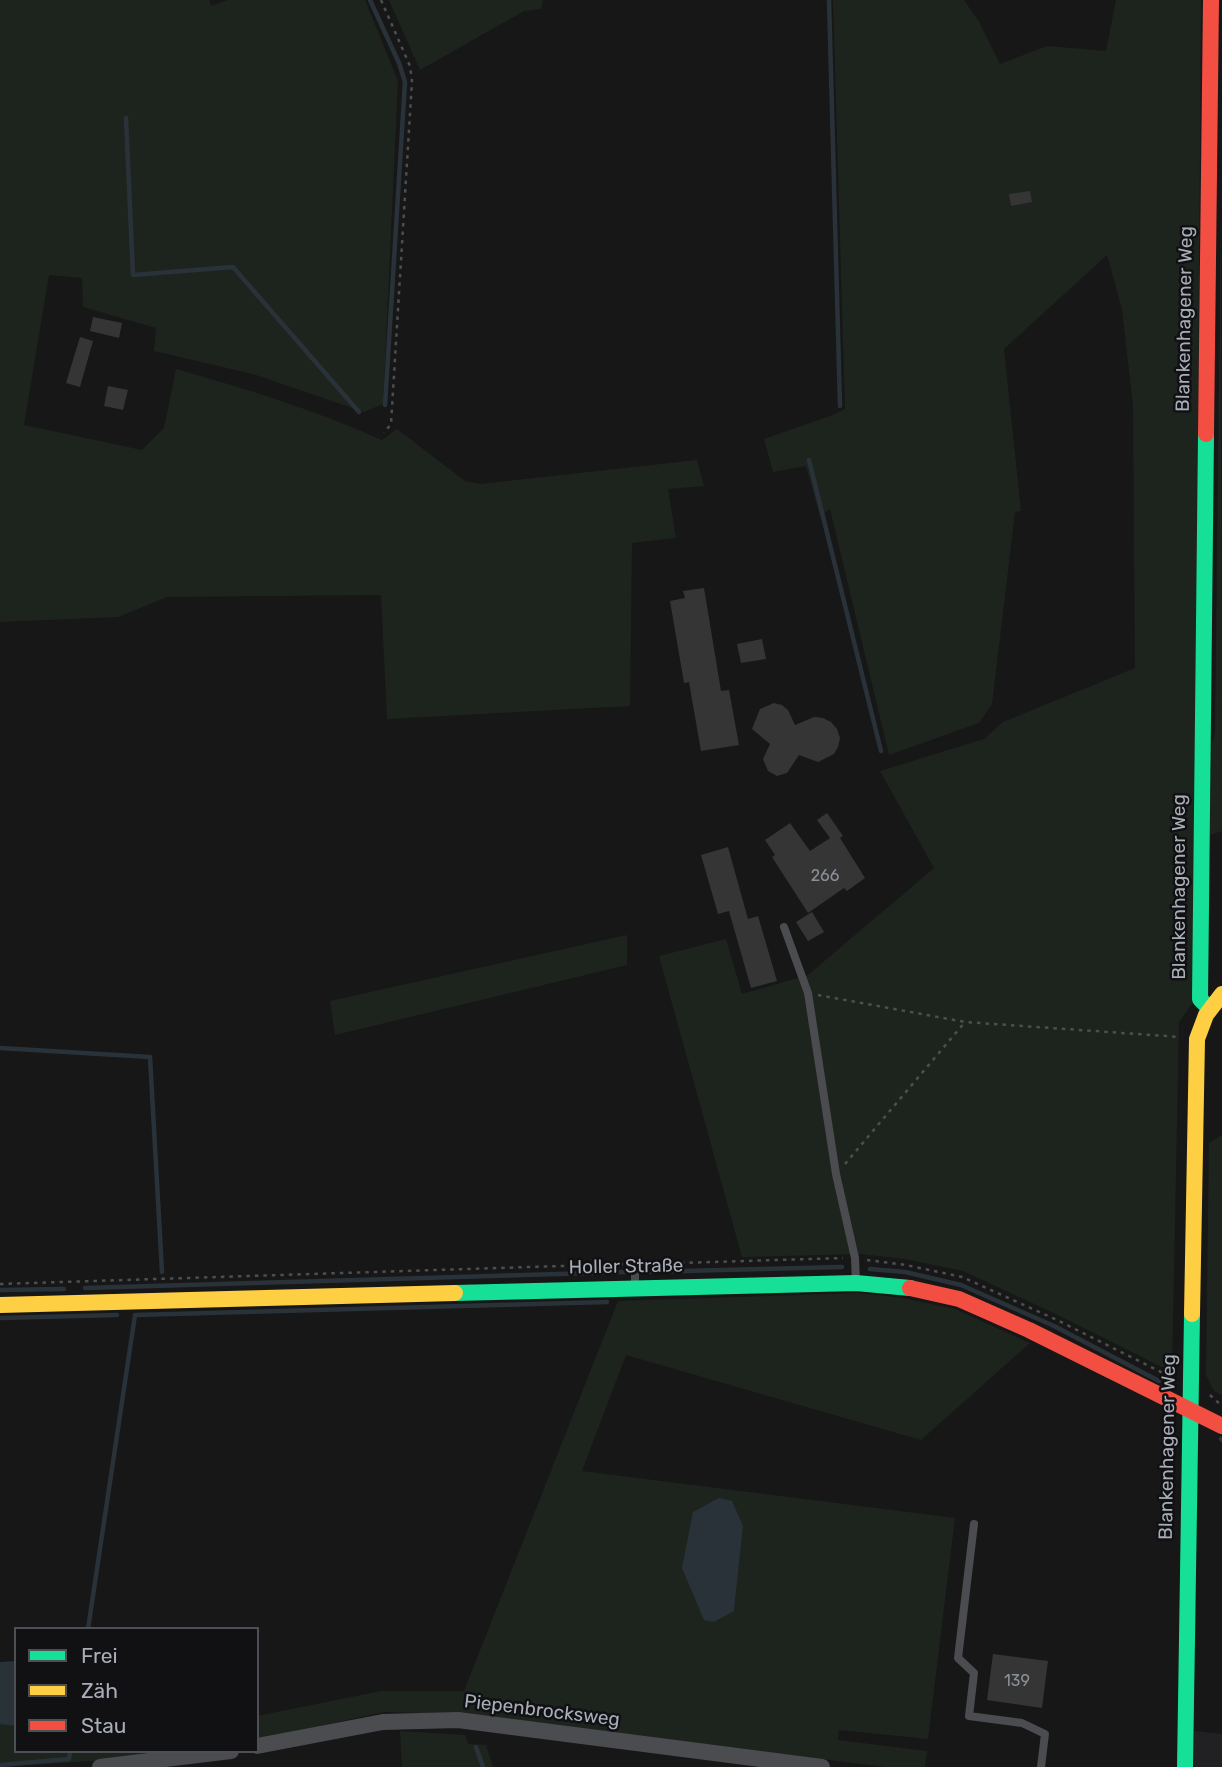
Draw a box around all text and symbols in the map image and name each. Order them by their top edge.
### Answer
street label: Blankenhagener Weg [1172,226,1198,412]
street label: Blankenhagener Weg [1169,794,1191,980]
house number: 266 [811,866,839,886]
street label: Holler Straße [568,1255,684,1279]
street label: Blankenhagener Weg [1155,1354,1181,1540]
legend [14,1627,259,1753]
text: Frei [81,1643,118,1668]
house number: 139 [1004,1671,1030,1691]
text: Zäh [81,1678,118,1703]
street label: Piepenbrocksweg [463,1690,621,1732]
text: Stau [81,1713,127,1738]

